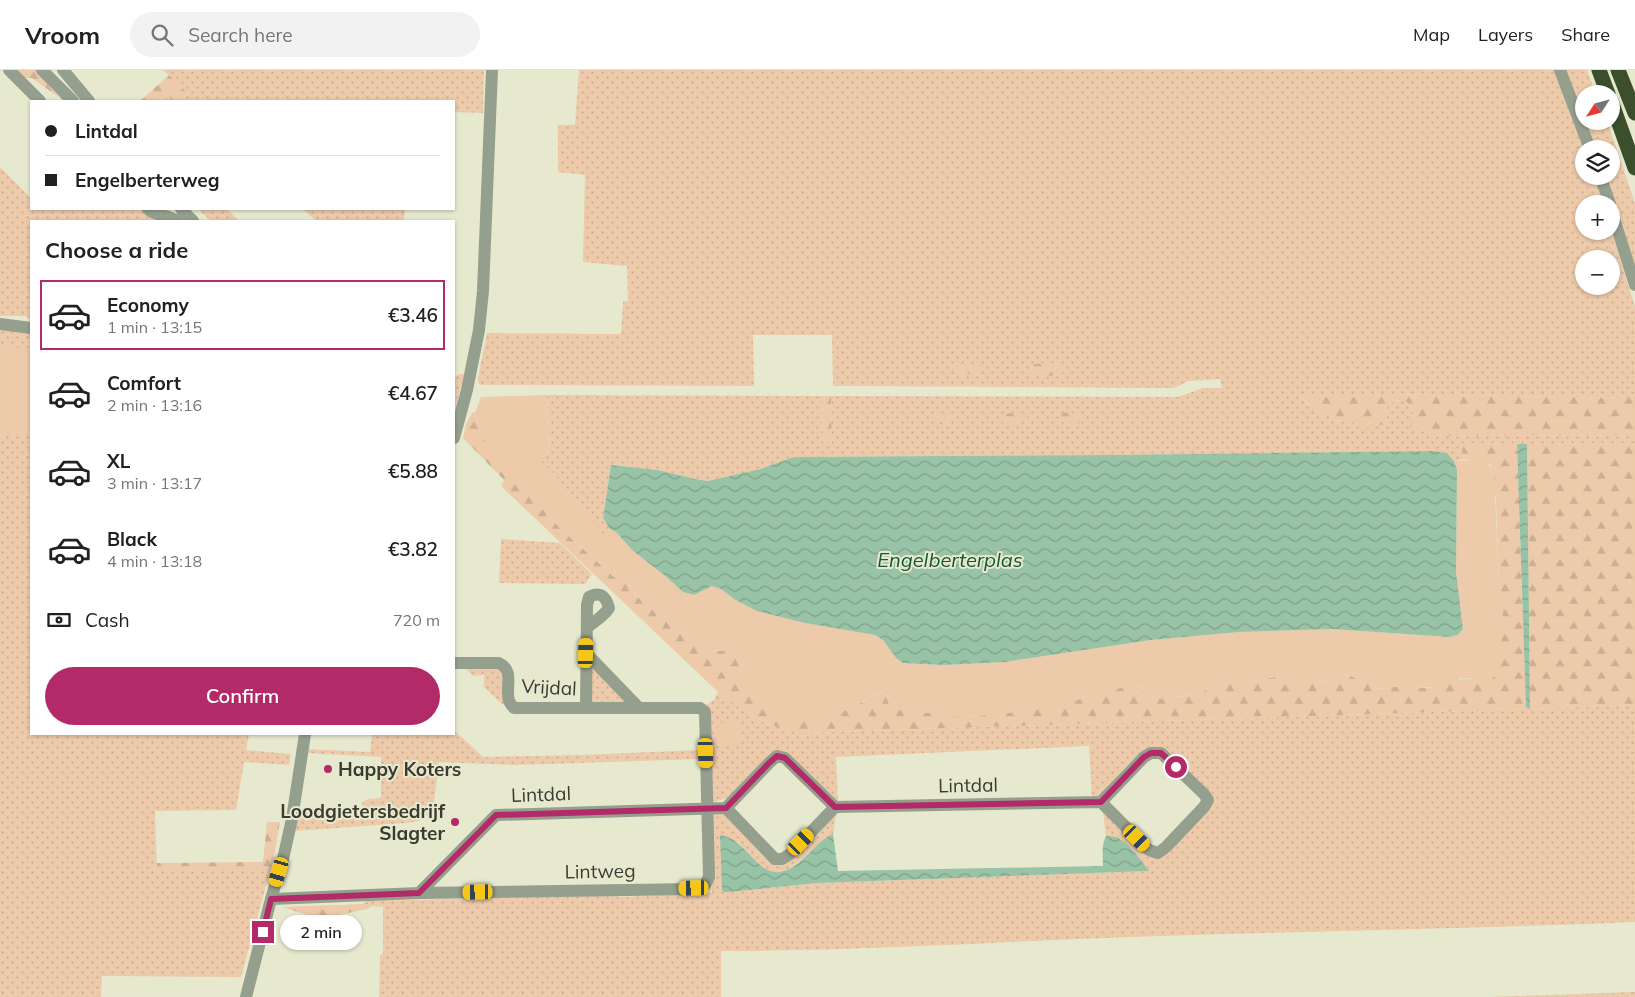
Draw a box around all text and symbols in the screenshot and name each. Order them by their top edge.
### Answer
search box [130,12,480,57]
text: Vroom [25,20,100,50]
icon: search [148,21,176,49]
text: Search here [188,23,293,47]
text: Map [1413,23,1450,46]
text: Layers [1478,23,1533,46]
text: Share [1561,23,1610,46]
north arrow [1575,85,1620,130]
map controls [1575,85,1620,295]
text: Lintdal [75,119,138,143]
button: layers [1575,140,1620,185]
text: Engelberterweg [75,168,220,192]
button: + [1575,195,1620,240]
text: Choose a ride [45,236,188,264]
button: − [1575,250,1620,295]
icon: car [47,293,92,338]
text: Economy [107,293,189,317]
text: €3.46 [388,303,438,327]
text: 1 min · 13:15 [107,317,202,337]
icon: car [47,371,92,416]
text: Comfort [107,371,181,395]
text: €4.67 [388,381,438,405]
text: 2 min · 13:16 [107,395,202,415]
icon: car [47,449,92,494]
text: XL [107,449,130,473]
text: €5.88 [388,459,438,483]
text: 3 min · 13:17 [107,473,202,493]
icon: car [47,527,92,572]
text: Black [107,527,157,551]
text: €3.82 [388,537,438,561]
water label: Engelberterplas [877,547,1023,572]
text: 4 min · 13:18 [107,551,202,571]
icon: cash [45,606,73,634]
text: Cash [85,608,130,632]
text: 720 m [393,610,440,630]
car [577,638,594,668]
button: Confirm [45,667,440,725]
street label: Vrijdal [521,674,577,700]
car [697,738,714,768]
route start [1165,756,1187,778]
place label: Happy Koters [338,757,461,781]
marker: Happy Koters [322,763,334,775]
street label: Lintdal [938,772,998,798]
street label: Lintdal [511,781,571,807]
place label: Loodgietersbedrijf Slagter [280,799,446,845]
marker: Loodgietersbedrijf Slagter [449,816,461,828]
car [1121,822,1152,854]
car [785,826,816,858]
car [267,856,290,888]
street label: Lintweg [564,858,636,884]
car [678,880,709,896]
car [462,884,493,900]
callout: 2 min [280,914,363,950]
route end [252,921,274,943]
text: 2 min [300,922,342,942]

